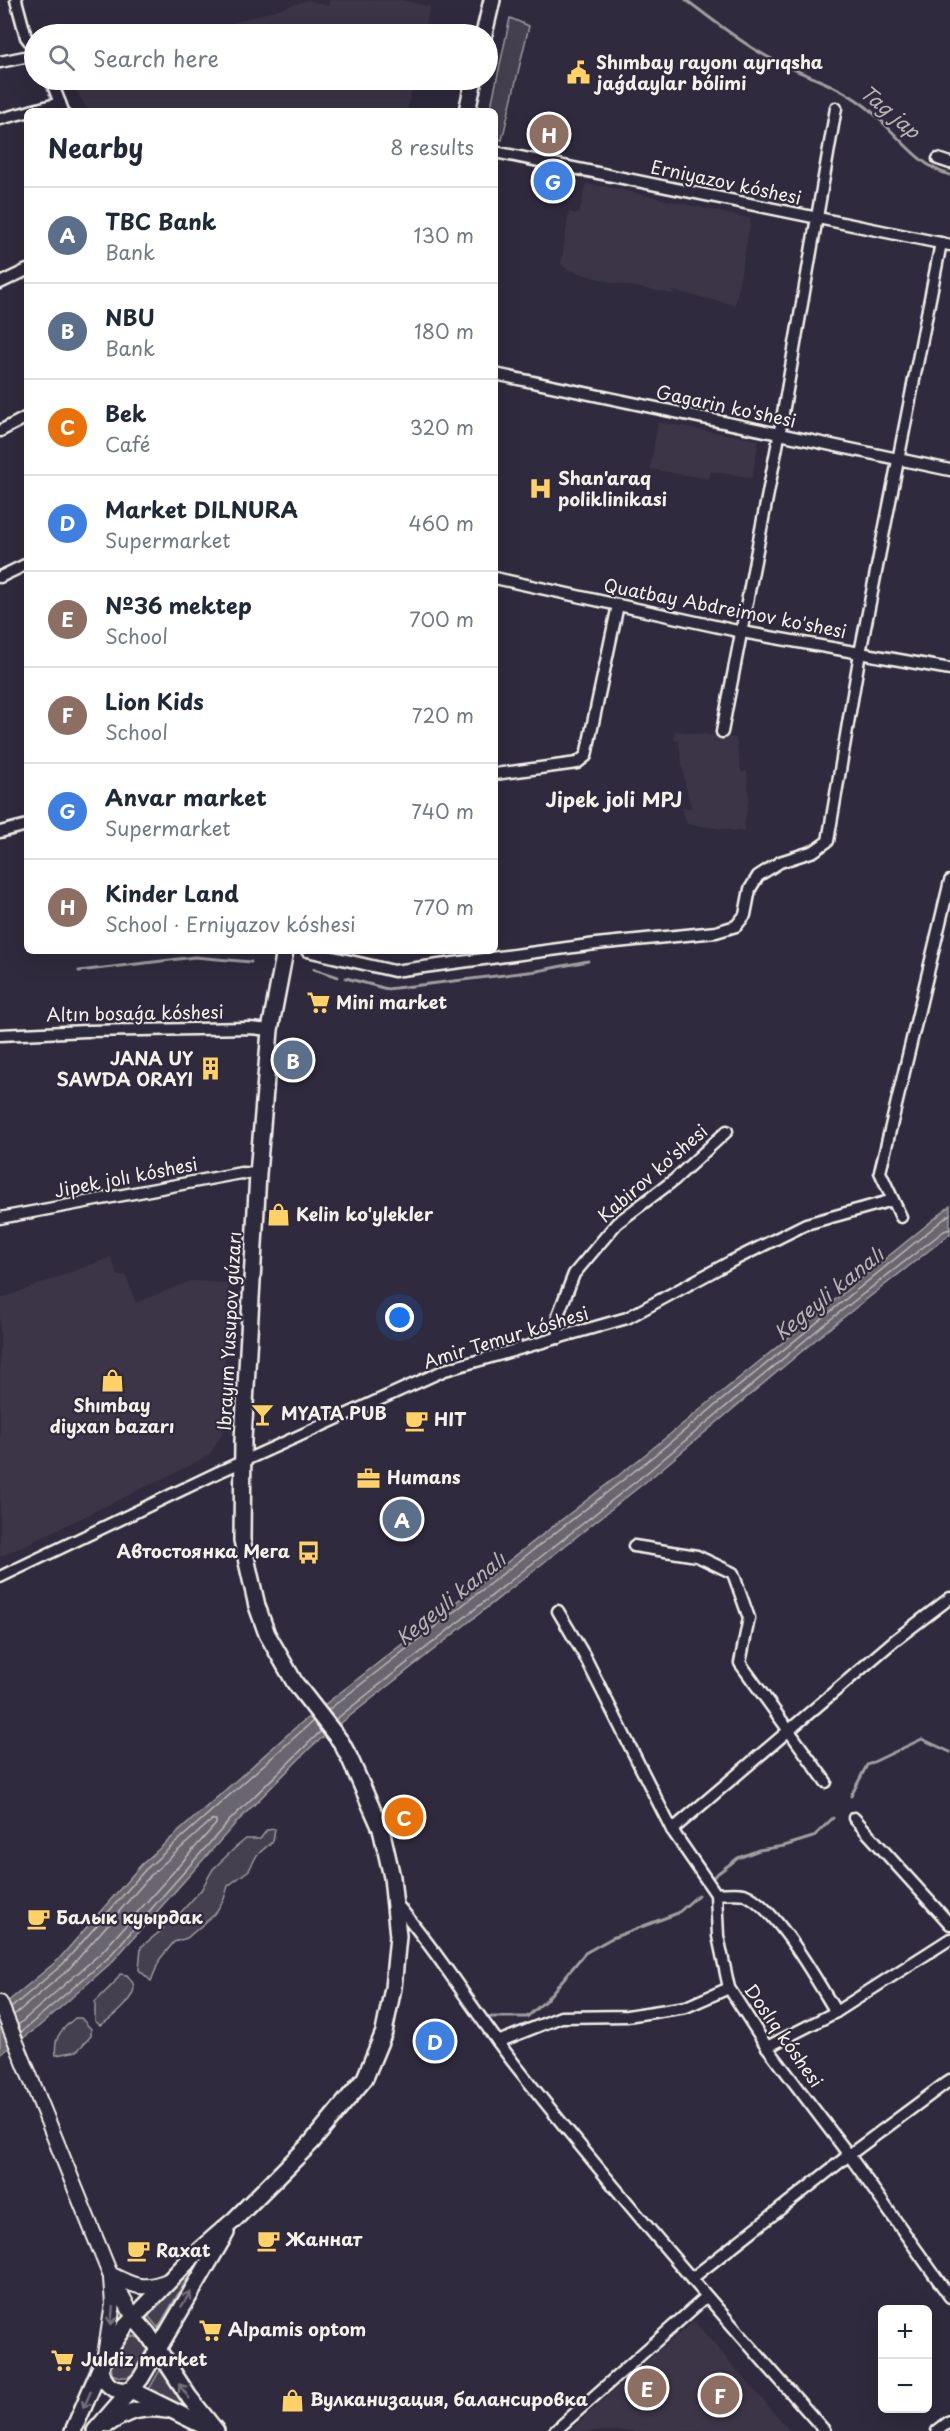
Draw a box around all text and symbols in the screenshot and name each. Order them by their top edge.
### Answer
search box [24,24,498,90]
icon: search [45,41,78,74]
text: Search here [93,41,219,74]
place label: Shımbay rayonı ayrıqsha jaǵdaylar bólimi [593,48,823,96]
public building icon: Shımbay rayonı ayrıqsha jaǵdaylar bólimi [565,60,591,86]
water label: Tag jap [854,77,928,146]
pin: H [530,112,568,156]
text: Nearby [48,128,143,167]
text: 8 results [390,132,474,162]
street label: Erniyazov kóshesi [649,152,804,211]
pin: G [534,158,572,204]
text: TBC Bank [105,204,217,237]
text: A [60,220,75,250]
text: 130 m [414,220,474,250]
text: Bank [105,237,155,267]
text: NBU [105,300,155,333]
text: B [61,316,74,346]
text: 180 m [414,316,474,346]
text: Bank [105,333,155,363]
street label: Gagarin ko'shesi [654,378,799,434]
text: Bek [105,396,147,429]
text: C [60,412,75,442]
text: 320 m [410,412,474,442]
text: Café [105,429,150,459]
place label: Shan'araq poliklinikasi [558,464,667,512]
hospital icon: Shan'araq poliklinikasi [527,476,553,502]
text: Market DILNURA [105,492,298,525]
text: D [60,508,75,538]
text: 460 m [408,508,474,538]
text: Supermarket [105,525,231,555]
street label: Quatbay Abdreimov ko'shesi [602,571,849,644]
text: №36 mektep [105,588,252,621]
text: E [61,604,74,634]
text: 700 m [409,604,474,634]
text: School [105,621,168,651]
text: Lion Kids [105,684,204,717]
text: F [62,700,73,730]
text: 720 m [412,700,474,730]
text: School [105,717,168,747]
text: Anvar market [105,780,267,813]
district label: Jipek joli MPJ [546,784,682,814]
text: G [59,796,76,826]
text: 740 m [411,796,474,826]
text: Supermarket [105,813,231,843]
text: Kinder Land [105,876,239,909]
text: H [60,892,75,922]
text: 770 m [413,892,474,922]
text: School · Erniyazov kóshesi [105,909,356,939]
place label: Mini market [336,988,448,1015]
supermarket icon: Mini market [305,990,331,1016]
street label: Altın bosaǵa kóshesi [46,997,224,1028]
pin: B [274,1038,312,1082]
place label: JANA UY SAWDA ORAYI [57,1044,193,1092]
building icon: JANA UY SAWDA ORAYI [198,1056,224,1082]
street label: Kabirov ko'shesi [591,1117,713,1228]
street label: Jipek jolı kóshesi [52,1149,200,1204]
place label: Kelin ko'ylekler [296,1200,434,1227]
shop icon: Kelin ko'ylekler [265,1202,291,1228]
street label: Ibrayım Yusupov gúzarı [210,1230,247,1431]
water label: Kegeyli kanalı [767,1239,891,1347]
street label: Amir Temur kóshesi [420,1299,592,1375]
your location [385,1303,414,1332]
shop icon: Shımbay diyxan bazarı [99,1367,125,1393]
place label: Shımbay diyxan bazarı [50,1391,174,1439]
place label: MYATA PUB [281,1399,387,1426]
bar icon: MYATA PUB [250,1401,276,1427]
place label: HIT [434,1405,467,1432]
cafe icon: HIT [403,1407,429,1433]
place label: Humans [387,1463,461,1490]
office icon: Humans [356,1465,382,1491]
pin: A [382,1496,422,1541]
place label: Автостоянка Мега [117,1537,290,1564]
bus stop icon: Автостоянка Мега [295,1539,321,1565]
water label: Kegeyli kanalı [389,1544,513,1652]
pin: C [384,1794,424,1840]
place label: Балык куырдак [56,1903,203,1930]
cafe icon: Балык куырдак [25,1905,51,1931]
street label: Doslıq kóshesi [738,1978,830,2092]
pin: D [416,2018,454,2064]
place label: Жаннат [285,2225,363,2252]
cafe icon: Жаннат [255,2227,281,2253]
place label: Raxat [156,2236,211,2263]
cafe icon: Raxat [125,2238,151,2264]
one-way arrow [181,2291,193,2308]
one-way arrow [106,2305,117,2325]
map controls [878,2305,932,2413]
button: + [878,2305,932,2359]
place label: Alpamis optom [228,2315,366,2342]
supermarket icon: Alpamis optom [197,2317,223,2343]
place label: Juldiz market [81,2345,208,2372]
supermarket icon: Juldiz market [50,2347,76,2373]
button: − [878,2359,932,2413]
pin: E [628,2366,666,2410]
pin: F [700,2372,740,2418]
one-way arrow [178,2383,191,2399]
place label: Вулканизация, балансировка [310,2385,588,2412]
shop icon: Вулканизация, балансировка [279,2387,305,2413]
one-way arrow [80,2391,92,2409]

